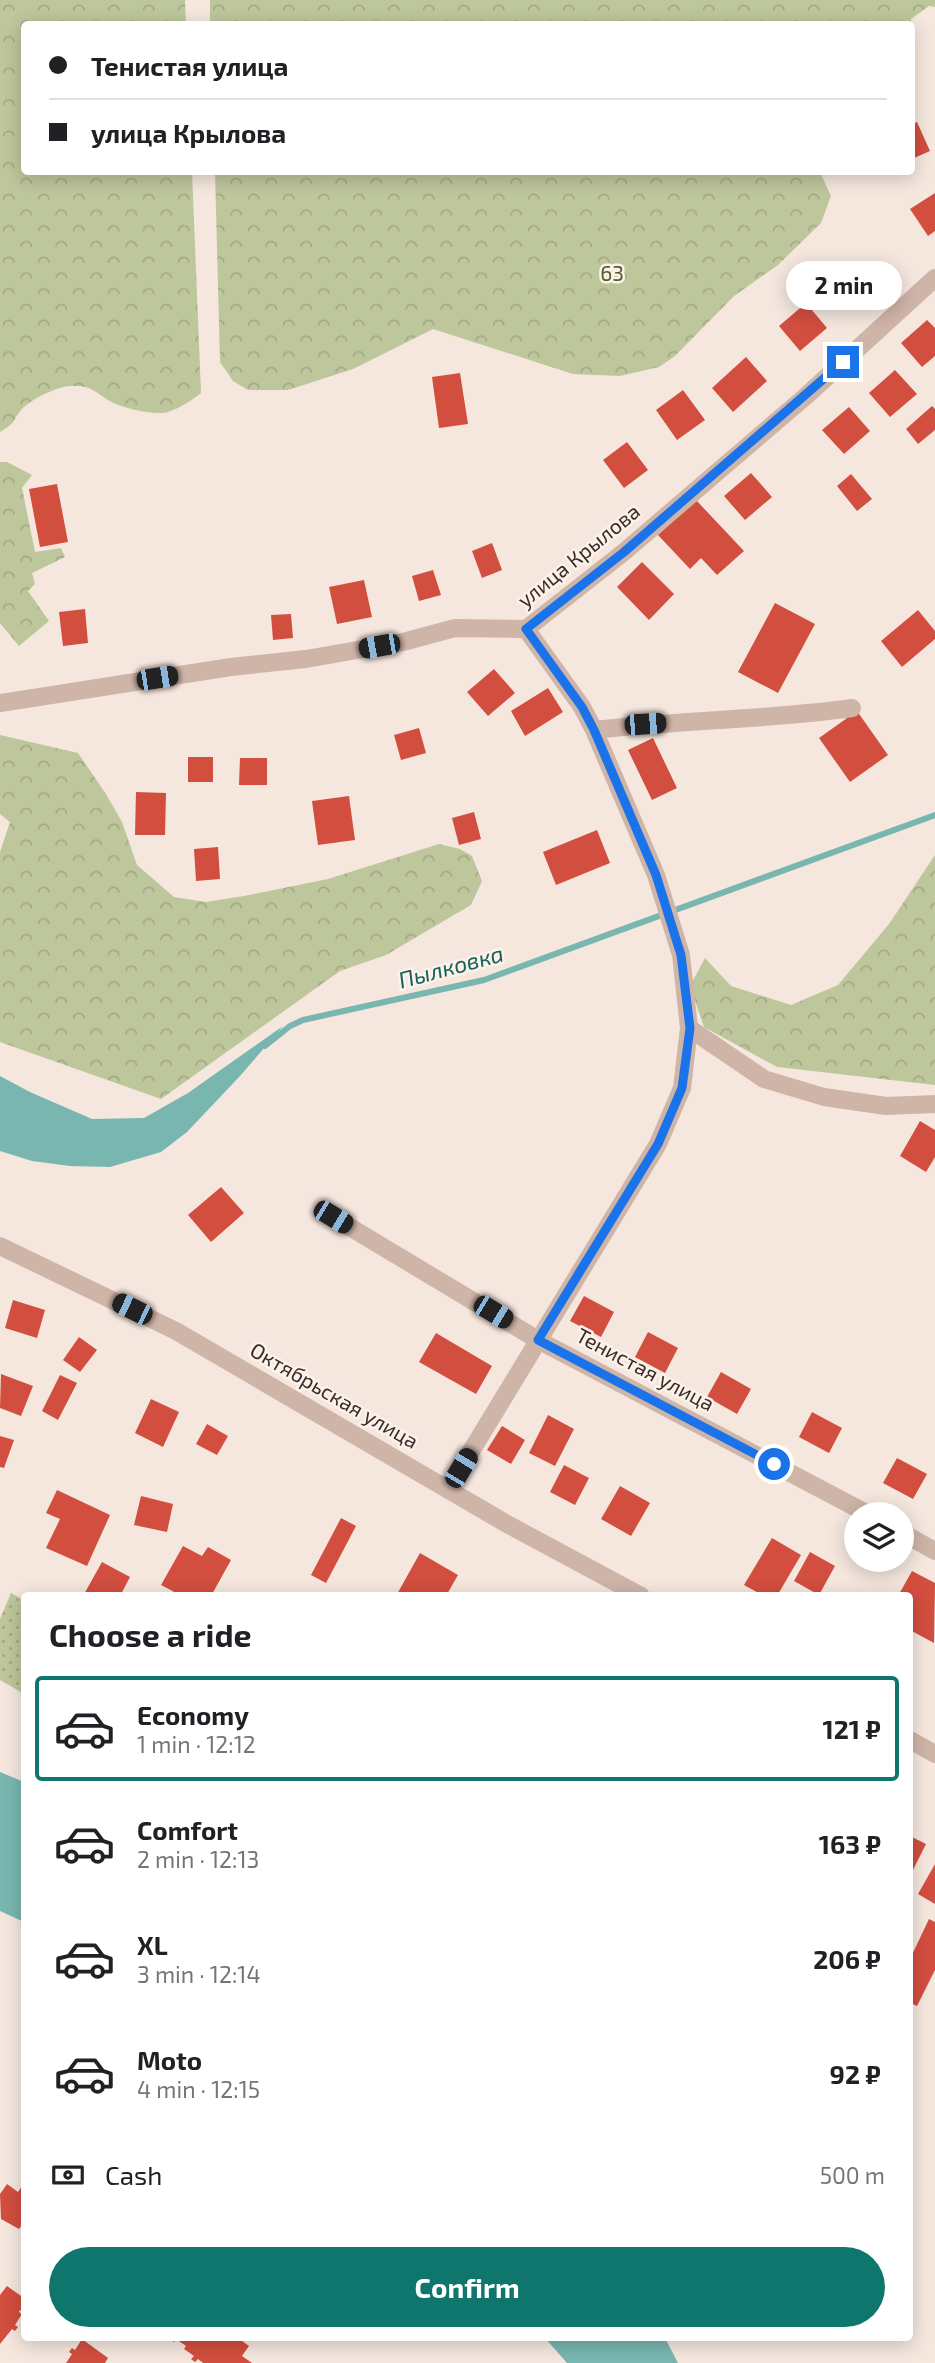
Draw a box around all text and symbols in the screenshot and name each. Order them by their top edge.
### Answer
text: Тенистая улица [91,50,289,81]
text: улица Крылова [91,117,286,148]
park label: 63 [600,260,624,285]
callout: 2 min [785,260,901,310]
text: 2 min [815,271,873,299]
route end [827,346,859,378]
street label: улица Крылова [512,498,645,613]
car [357,632,402,660]
car [135,664,180,692]
car [624,712,667,736]
water label: Пылковка [395,939,506,994]
car [310,1197,357,1237]
car [109,1290,156,1328]
car [470,1292,517,1332]
street label: Тенистая улица [572,1322,719,1416]
street label: Октябрьская улица [246,1336,423,1454]
car [442,1445,481,1491]
route start [758,1448,790,1480]
map controls [844,1502,914,1572]
button: layers [844,1502,914,1572]
text: Choose a ride [49,1615,252,1653]
icon: car [53,1697,116,1760]
text: Economy [137,1699,249,1730]
text: 121 ₽ [822,1713,881,1744]
text: 1 min · 12:12 [137,1730,256,1758]
icon: car [53,1812,116,1875]
text: Comfort [137,1814,238,1845]
text: 163 ₽ [819,1828,881,1859]
text: 2 min · 12:13 [137,1845,259,1873]
icon: car [53,1927,116,1990]
text: XL [137,1929,168,1960]
text: 206 ₽ [813,1943,881,1974]
text: 3 min · 12:14 [137,1960,261,1988]
icon: car [53,2042,116,2105]
text: Moto [137,2044,202,2075]
text: 92 ₽ [830,2058,881,2089]
text: 4 min · 12:15 [137,2075,260,2103]
icon: cash [49,2156,87,2194]
text: Cash [105,2159,162,2190]
text: 500 m [820,2161,885,2189]
button: Confirm [49,2247,885,2327]

